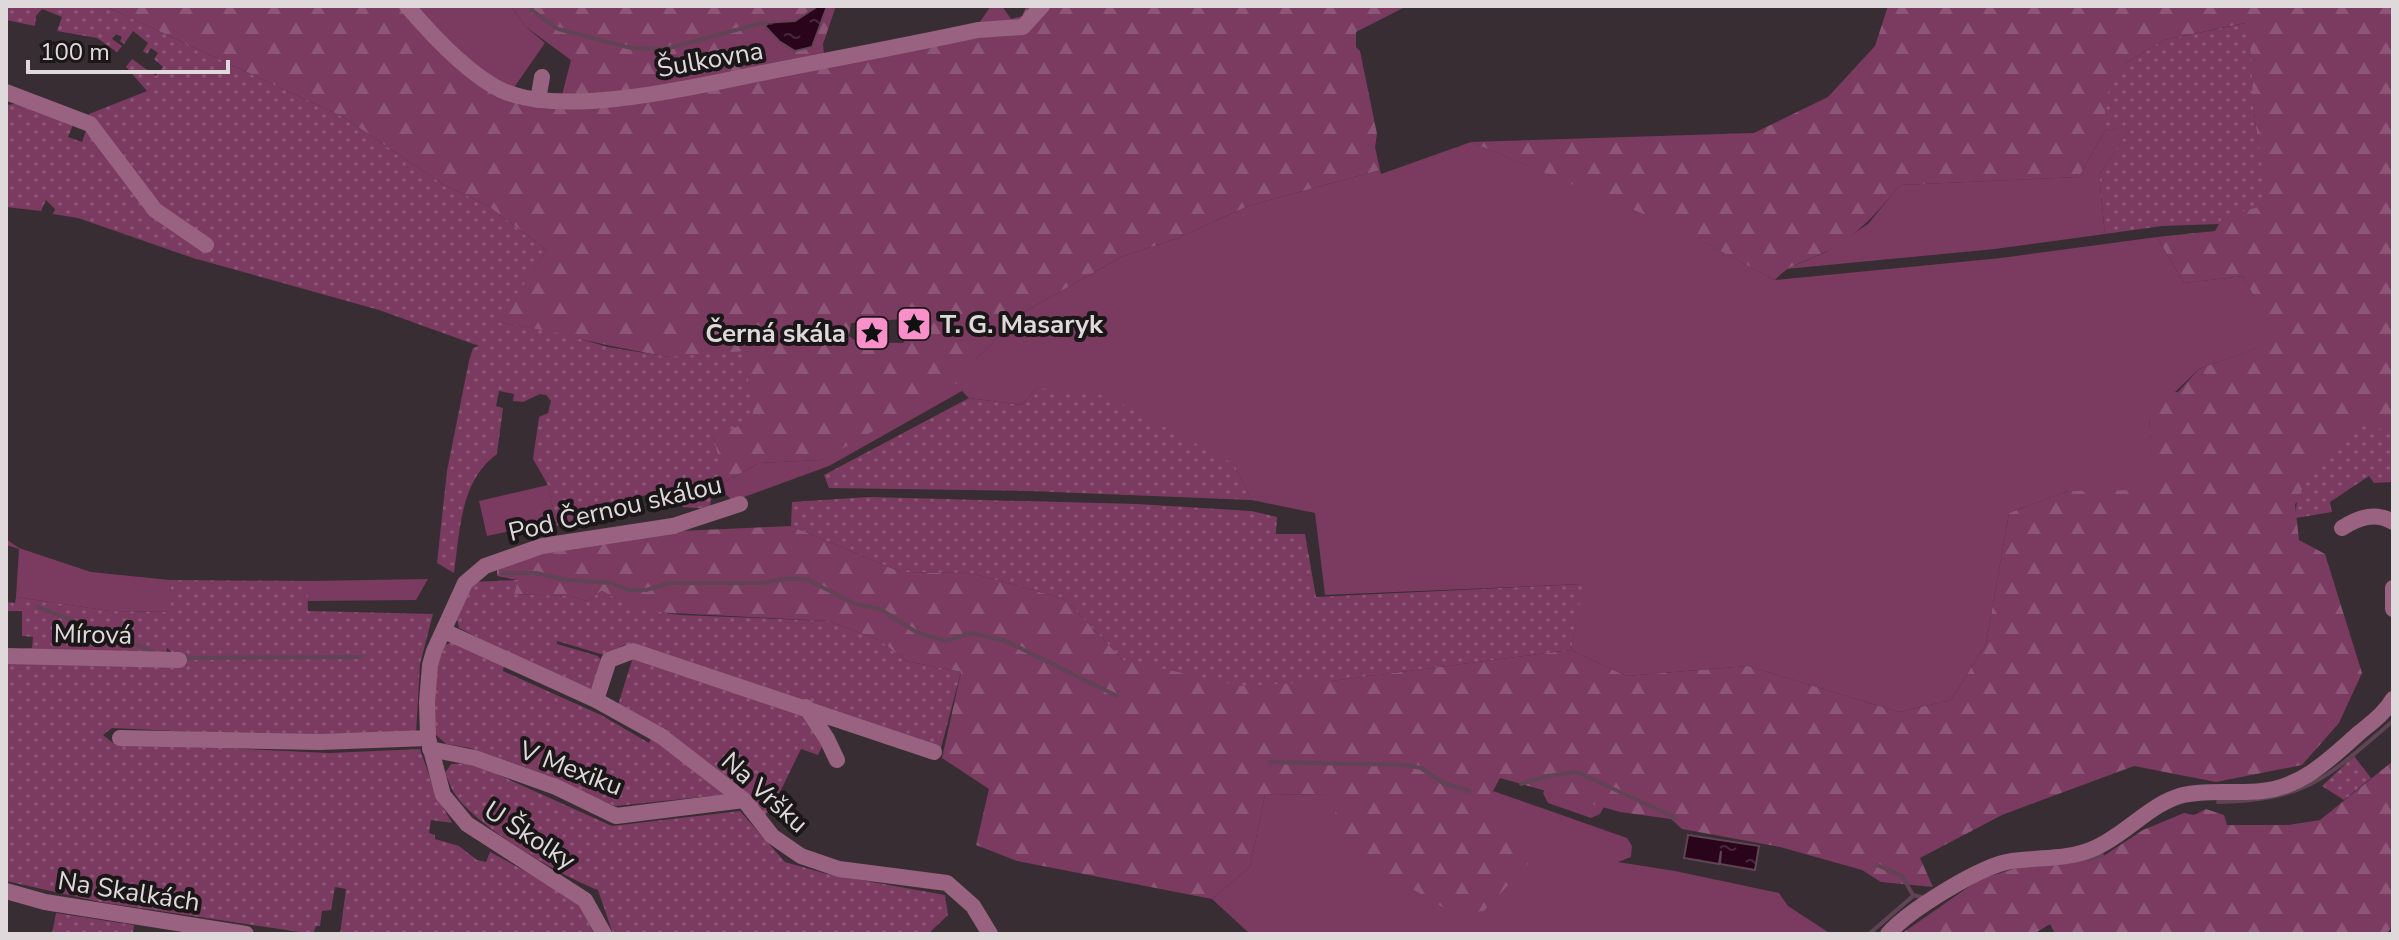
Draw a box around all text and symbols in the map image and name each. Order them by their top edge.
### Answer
scale bar [28,24,228,74]
street label: Šulkovna [654,33,766,86]
text: 100 m [40,36,110,68]
place icon: T. G. Masaryk [895,305,933,343]
place label: T. G. Masaryk [940,307,1104,342]
place icon: Černá skála [853,314,891,352]
place label: Černá skála [705,316,846,351]
street label: Pod Černou skálou [505,467,725,550]
street label: Mírová [53,616,133,653]
street label: V Mexiku [513,732,627,804]
street label: Na Vršku [714,744,816,841]
street label: U Školky [477,793,583,878]
street label: Na Skalkách [55,863,203,920]

